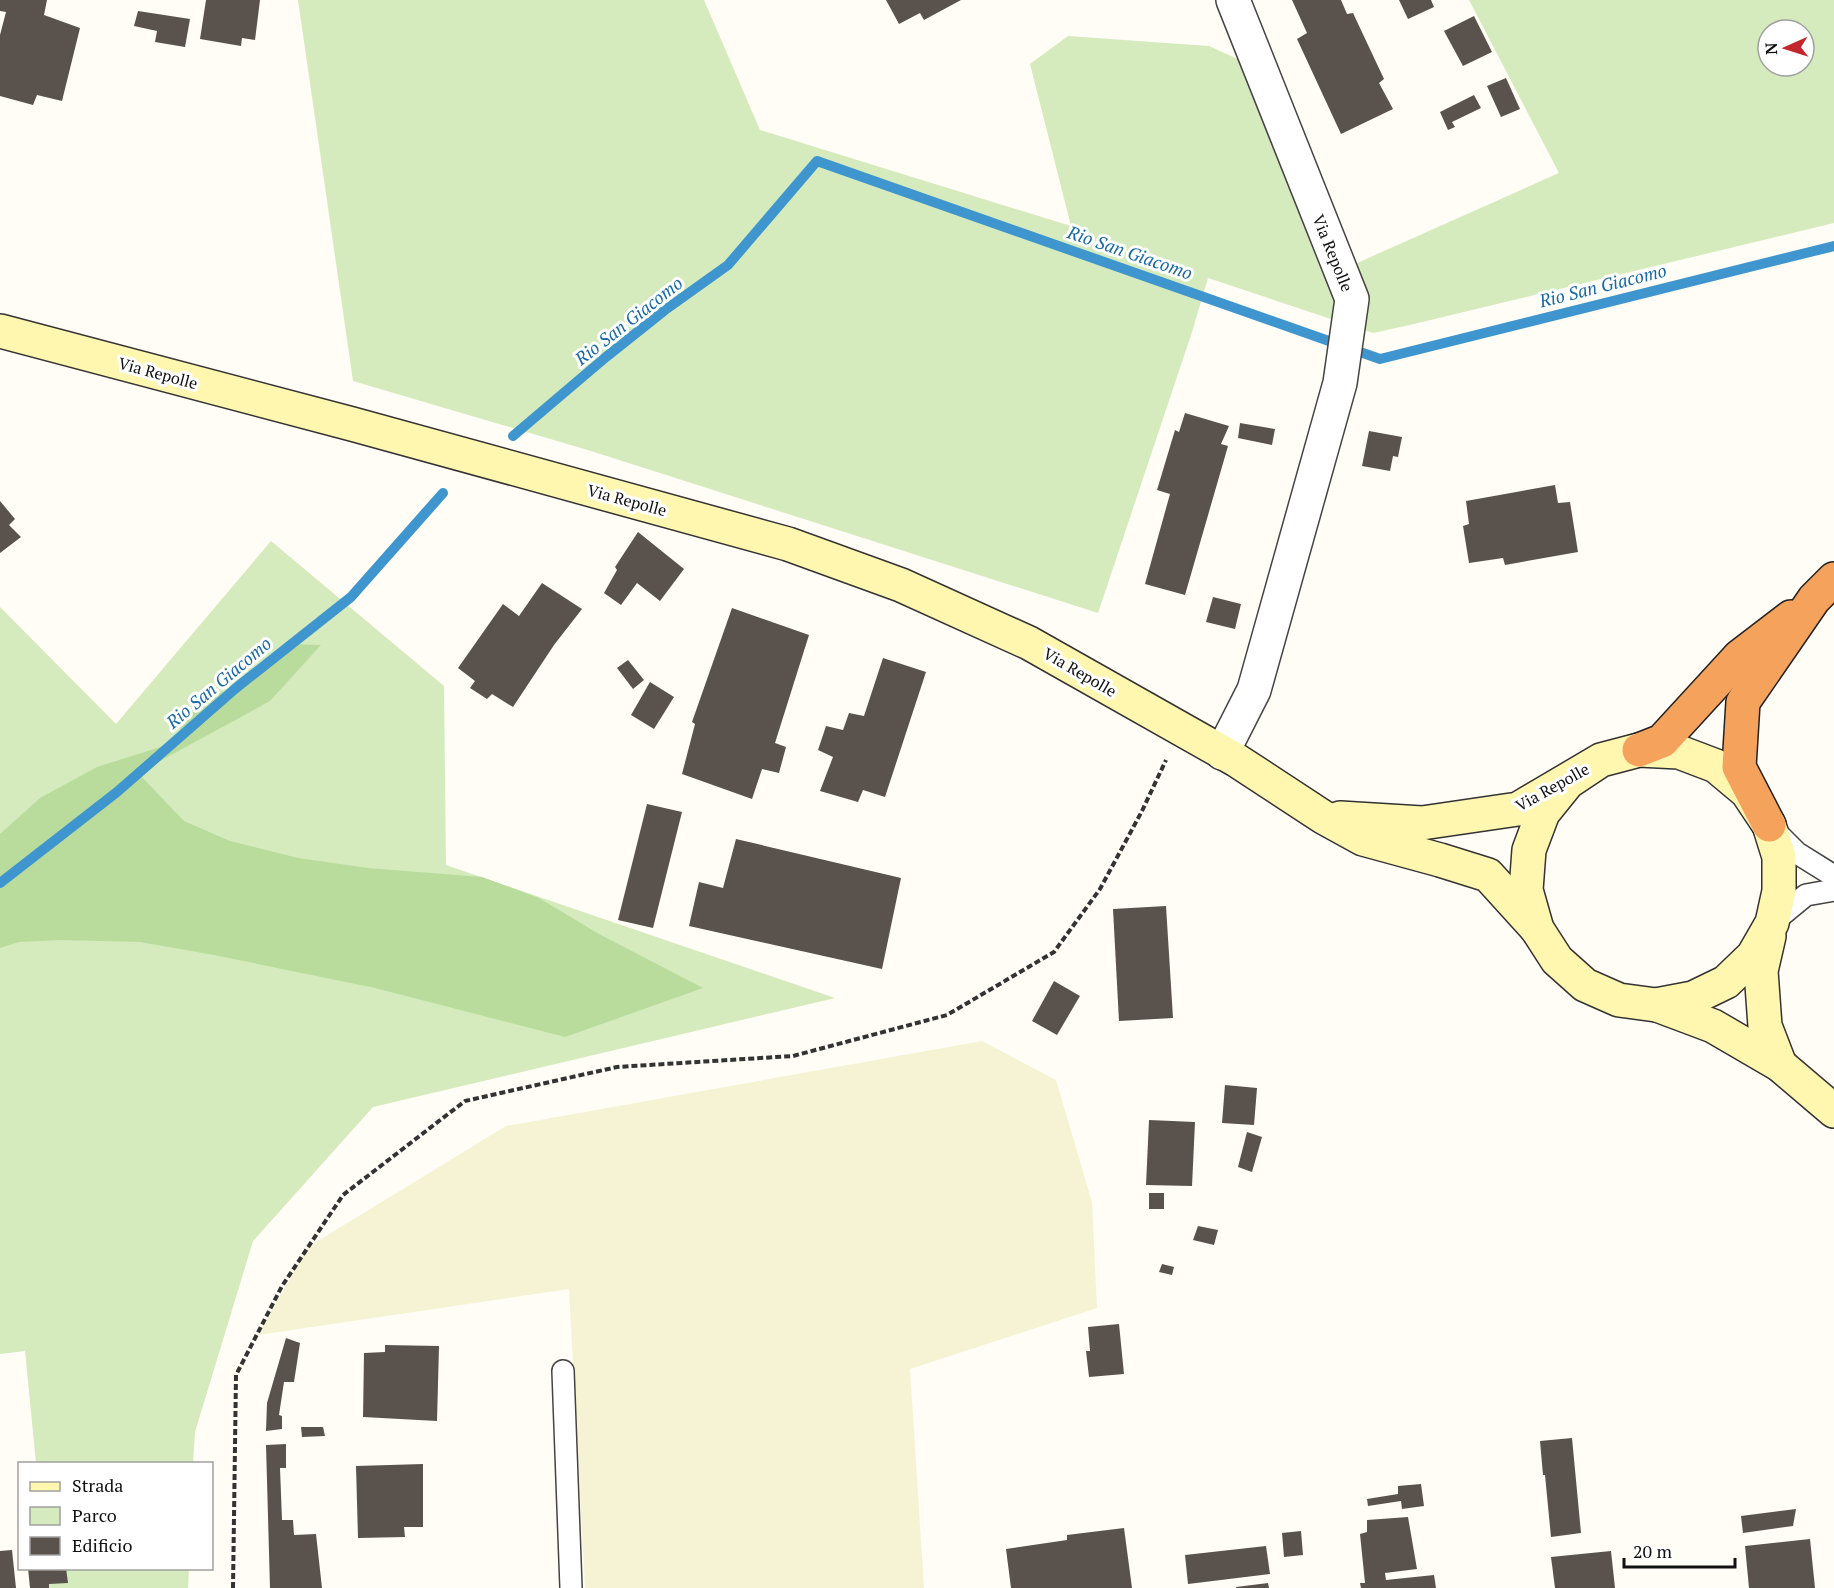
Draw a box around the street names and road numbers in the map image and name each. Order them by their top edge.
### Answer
street label: Via Repolle [1308,211,1358,295]
street label: Via Repolle [116,352,200,394]
street label: Via Repolle [585,479,669,521]
street label: Via Repolle [1039,642,1121,702]
street label: Via Repolle [1511,758,1593,816]

